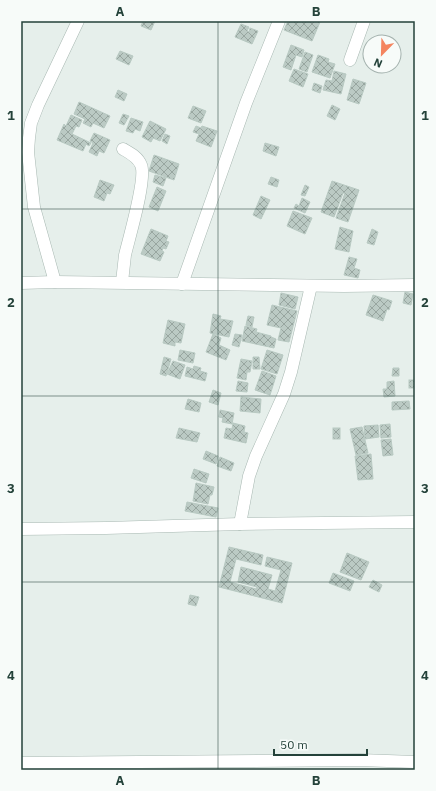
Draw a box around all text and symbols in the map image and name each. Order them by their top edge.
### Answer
text: A [116,3,125,20]
text: B [312,3,321,20]
north arrow [362,34,402,74]
text: N [372,55,384,71]
text: 1 [7,107,15,124]
text: 1 [421,107,429,124]
text: 2 [7,294,15,311]
text: 2 [421,294,429,311]
text: 3 [7,480,15,497]
text: 3 [421,480,429,497]
text: 4 [7,667,15,684]
text: 4 [421,667,429,684]
scale bar [274,731,367,757]
text: 50 m [280,737,308,752]
text: A [116,772,125,789]
text: B [312,772,321,789]

